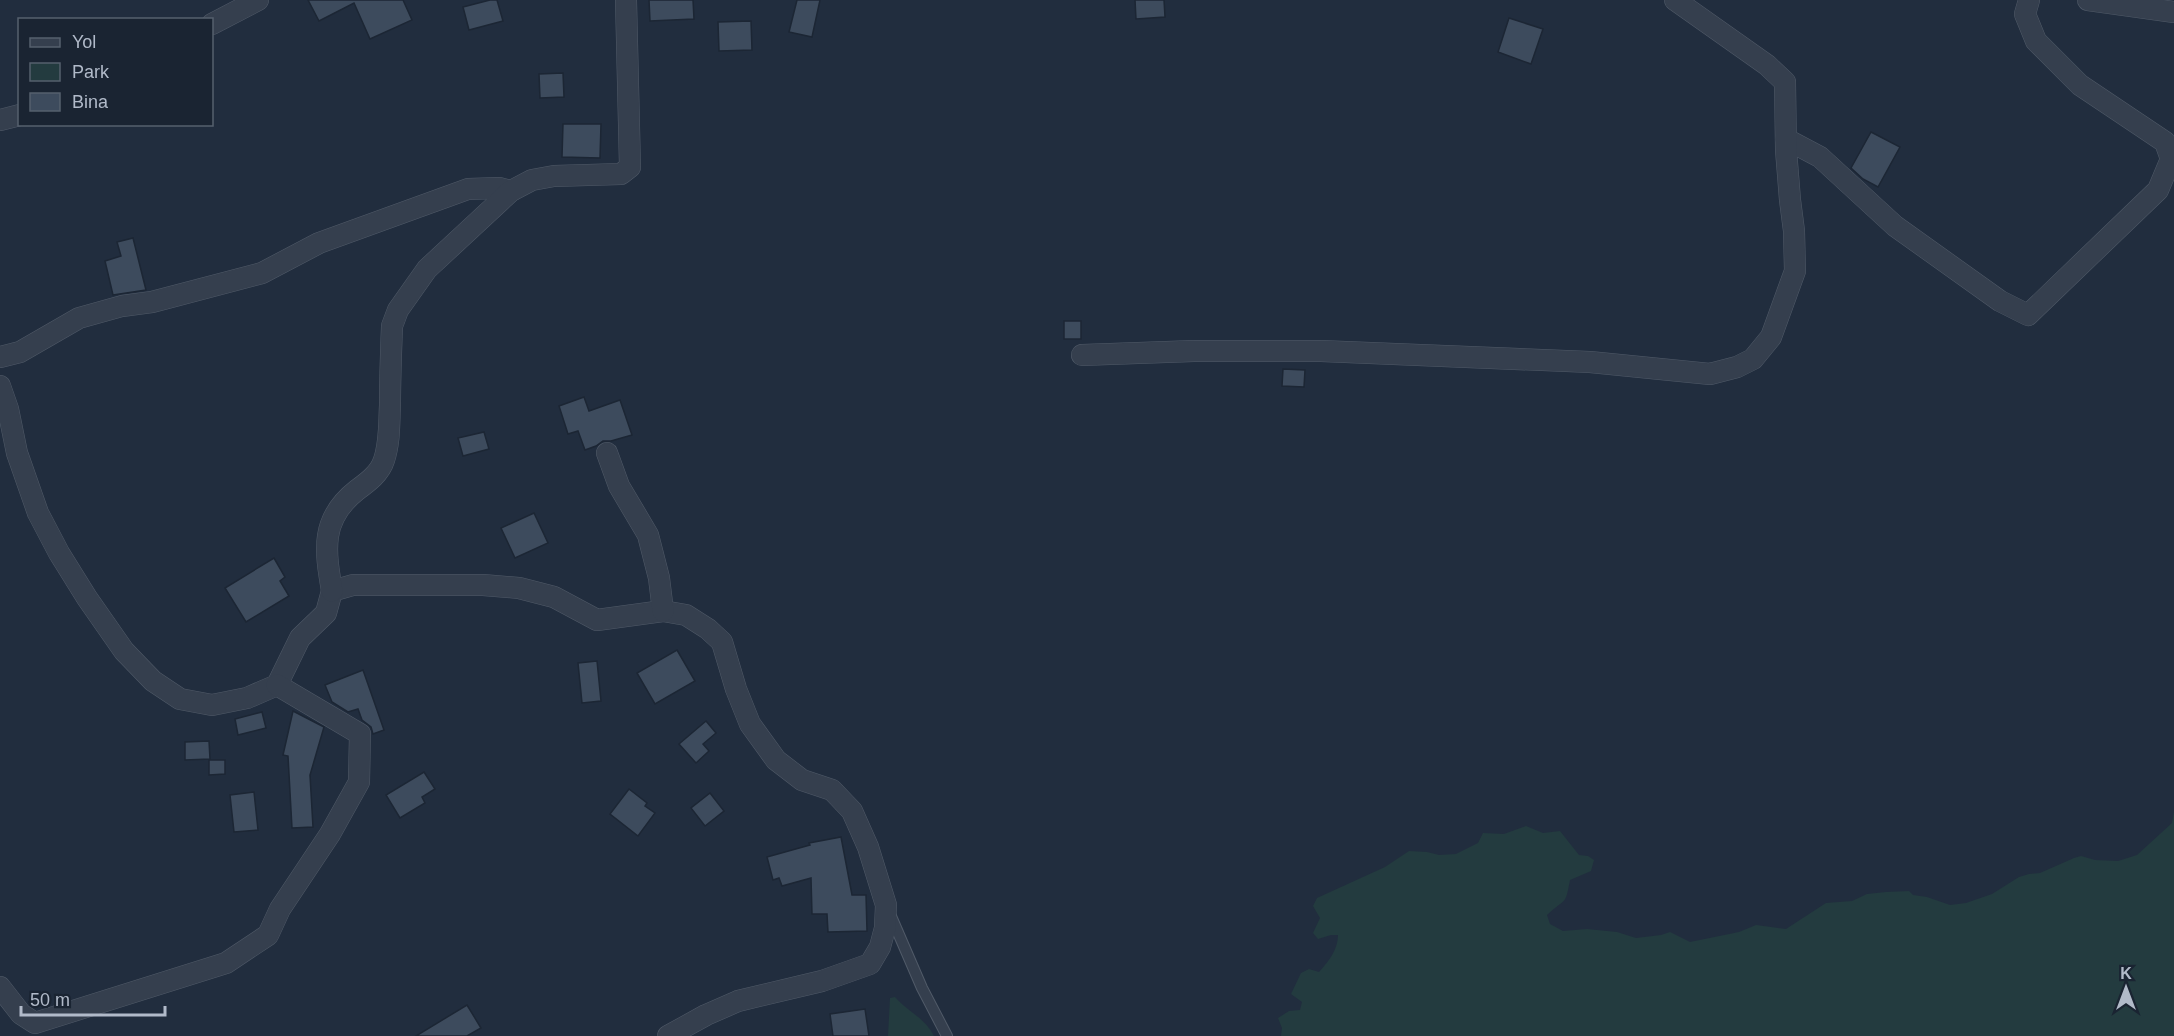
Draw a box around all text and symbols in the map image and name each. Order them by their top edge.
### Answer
legend [18,18,213,126]
text: Yol [72,32,96,52]
text: Park [72,62,110,82]
text: Bina [72,92,109,112]
north arrow [2096,958,2156,1018]
text: K [2120,965,2132,982]
scale bar [21,979,165,1017]
text: 50 m [30,990,70,1010]

